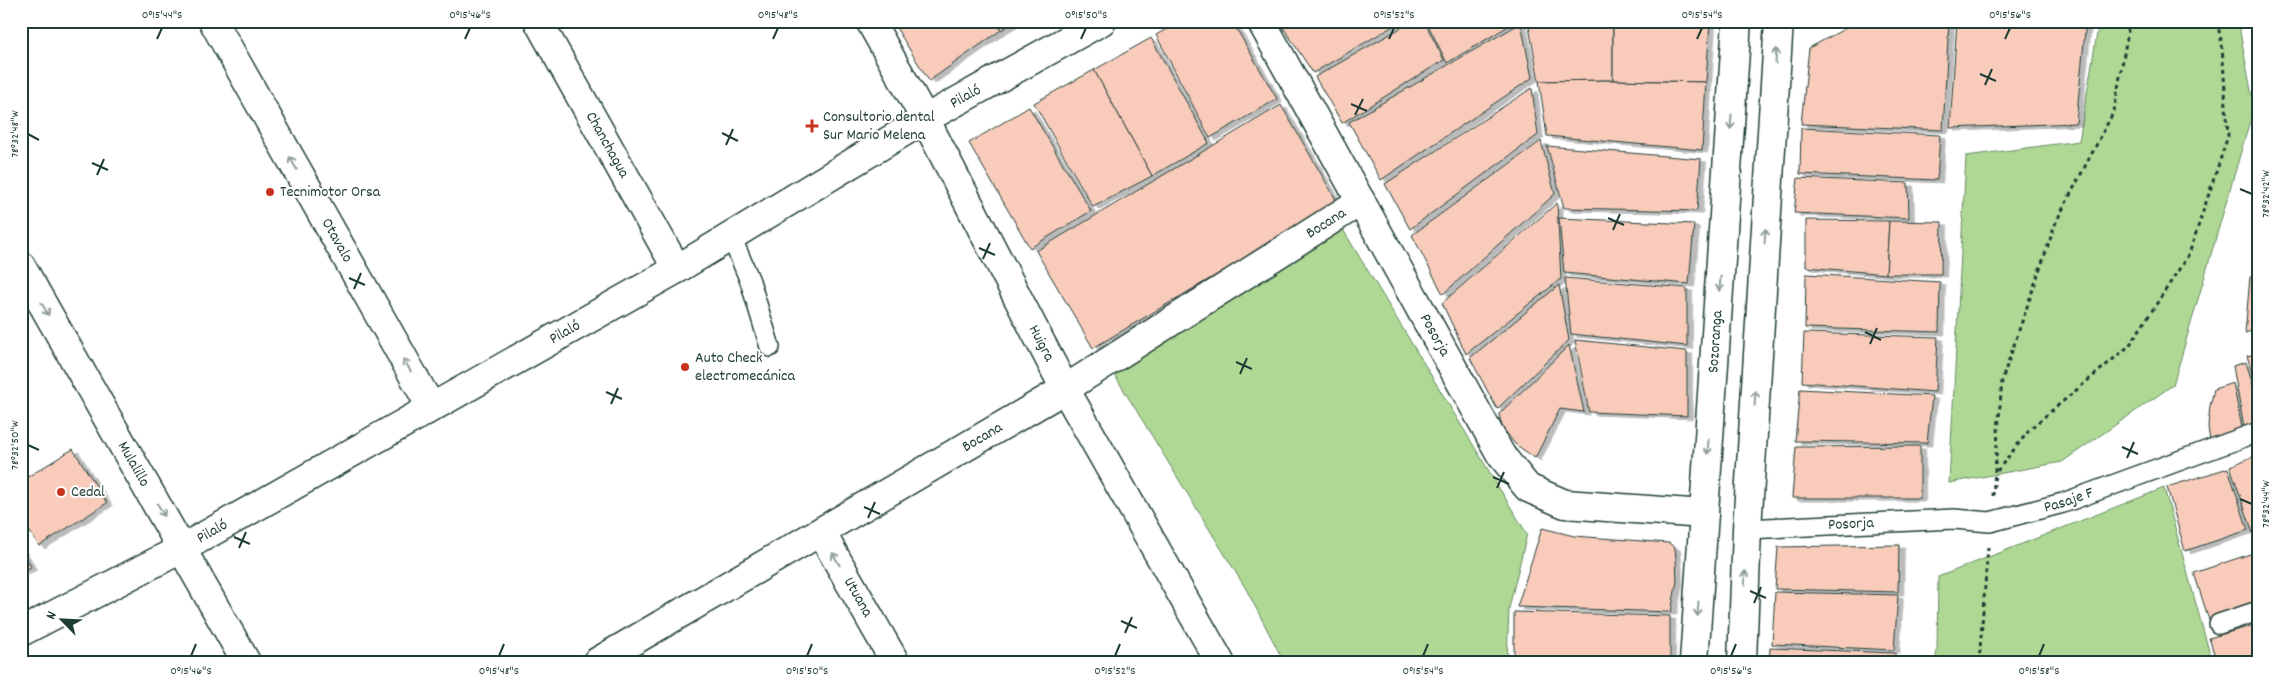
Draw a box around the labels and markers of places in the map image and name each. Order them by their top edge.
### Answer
place label: Consultorio dental Sur Mario Melena [823,106,935,147]
marker: Consultorio dental Sur Mario Melena [805,119,819,133]
place label: Tecnimotor Orsa [280,181,381,204]
marker: Tecnimotor Orsa [264,186,276,198]
place label: Auto Check electromecánica [695,347,795,388]
marker: Auto Check electromecánica [679,361,691,373]
place label: Cedal [71,481,105,504]
marker: Cedal [55,486,67,498]

